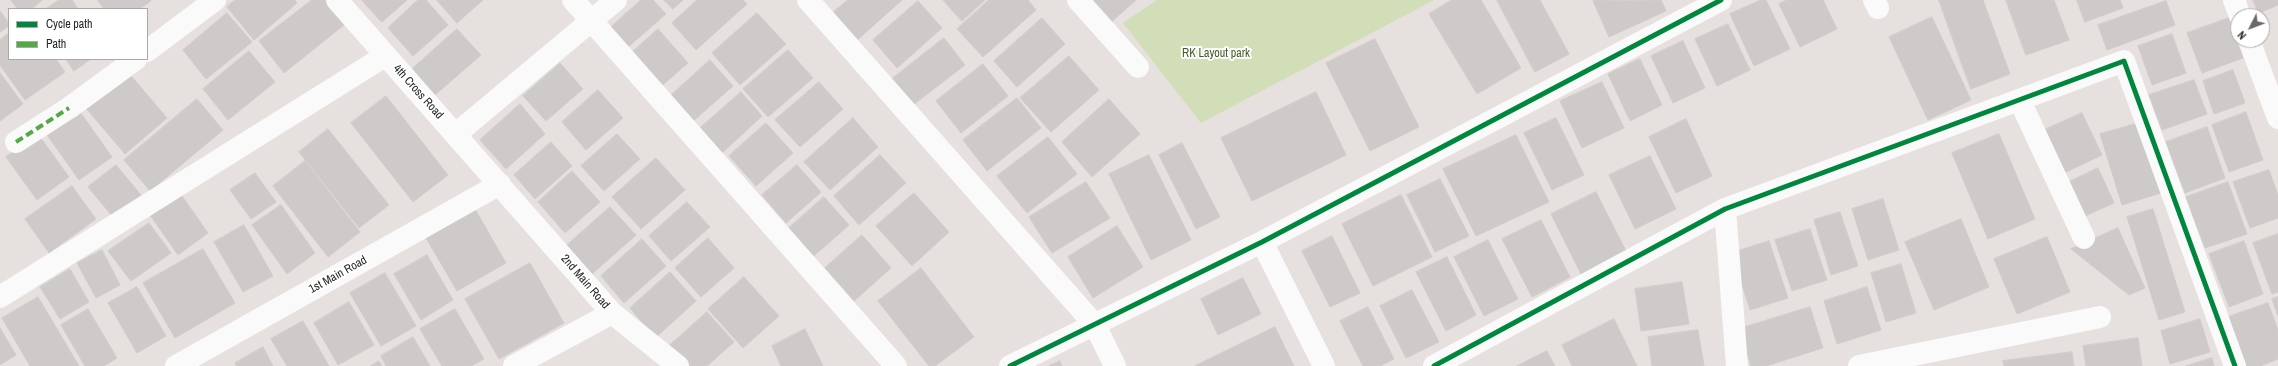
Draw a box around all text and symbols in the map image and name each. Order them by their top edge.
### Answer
legend [8,8,148,60]
north arrow [2230,8,2270,48]
text: Cycle path [46,16,93,32]
text: N [2234,28,2249,42]
text: Path [46,36,66,52]
park label: RK Layout park [1182,47,1250,61]
street label: 4th Cross Road [390,62,446,122]
street label: 2nd Main Road [557,252,613,312]
street label: 1st Main Road [307,253,369,297]

